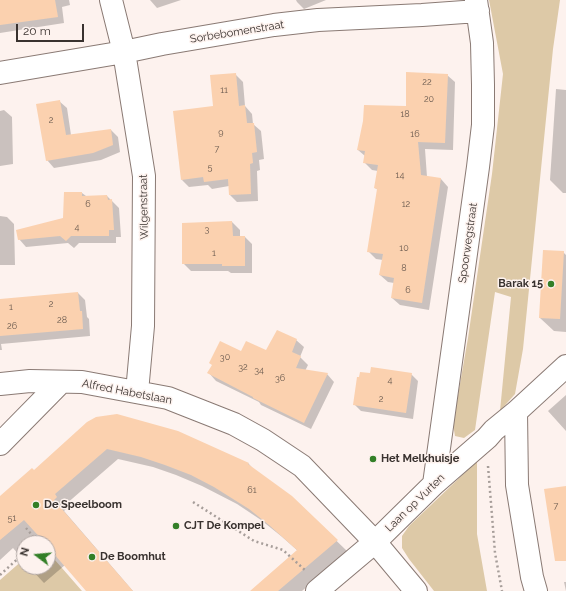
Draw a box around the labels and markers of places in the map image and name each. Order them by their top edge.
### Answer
place label: Barak 15 [498,277,543,291]
marker: Barak 15 [546,279,556,289]
place label: Het Melkhuisje [381,452,459,466]
marker: Het Melkhuisje [368,454,378,464]
place label: De Speelboom [44,498,122,512]
marker: De Speelboom [31,500,41,510]
place label: CJT De Kompel [184,519,264,533]
marker: CJT De Kompel [171,521,181,531]
place label: De Boomhut [100,550,166,564]
marker: De Boomhut [87,552,97,562]

